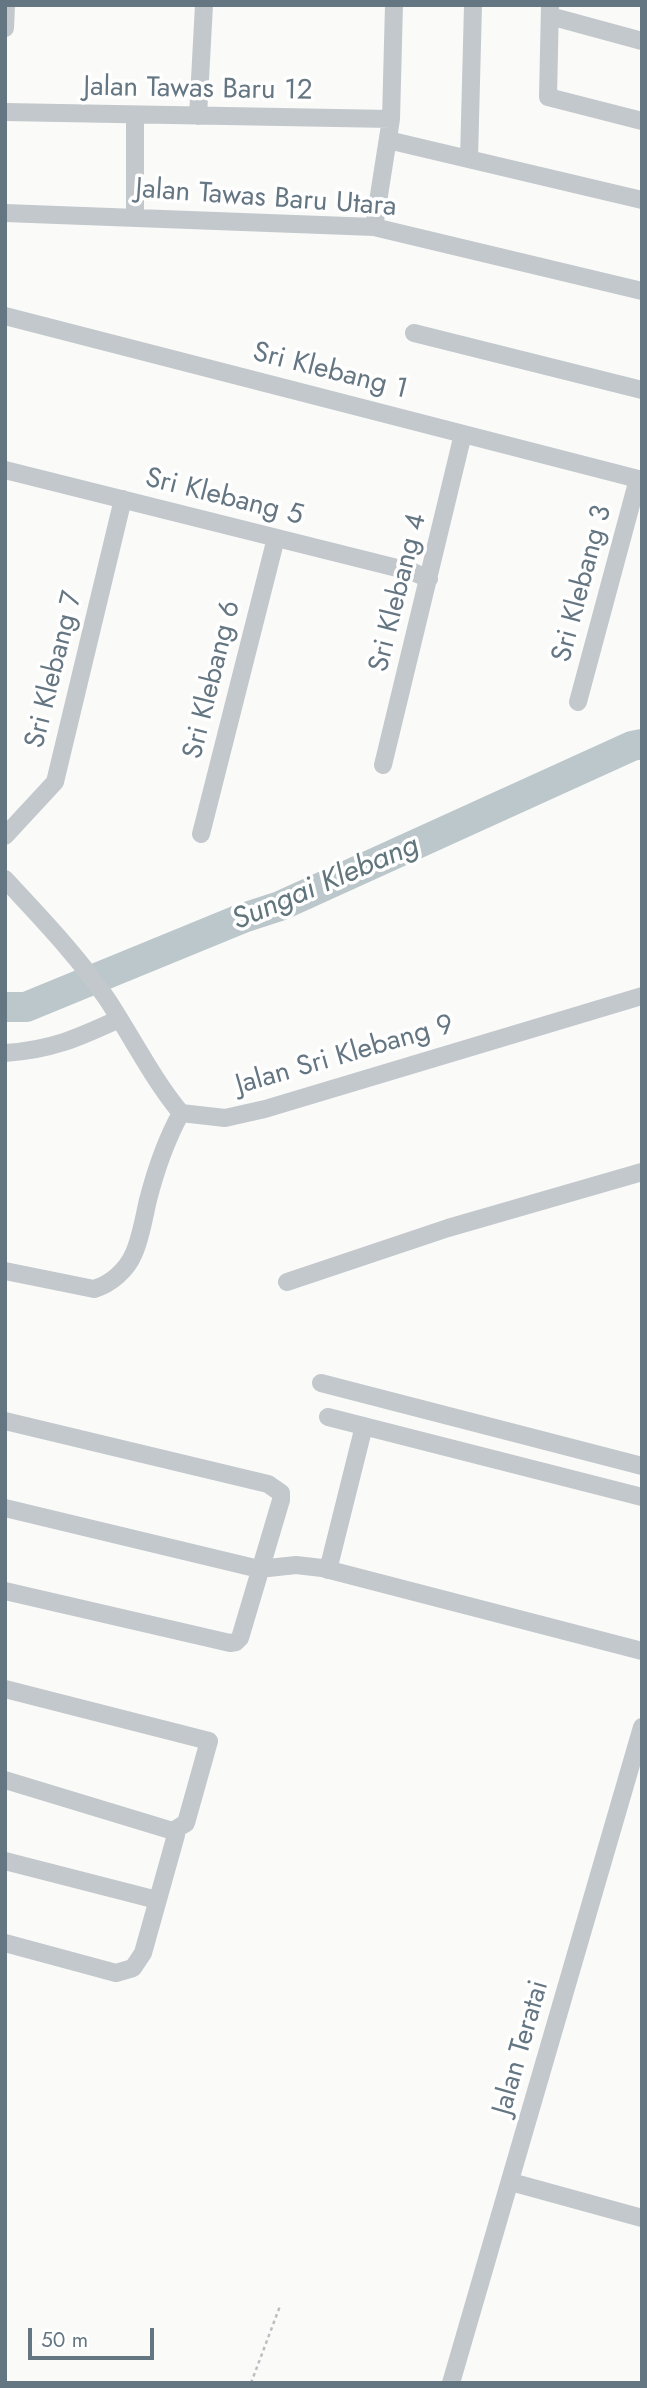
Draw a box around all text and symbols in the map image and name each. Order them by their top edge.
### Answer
street label: Jalan Tawas Baru 12 [83,71,313,109]
street label: Jalan Tawas Baru Utara [134,173,398,225]
street label: Sri Klebang 1 [249,337,411,407]
street label: Sri Klebang 5 [142,462,306,534]
street label: Sri Klebang 3 [546,502,620,666]
street label: Sri Klebang 4 [363,510,435,676]
street label: Sri Klebang 7 [19,588,91,752]
street label: Sri Klebang 6 [177,597,249,763]
water label: Sungai Klebang [227,828,425,940]
street label: Jalan Sri Klebang 9 [232,1009,458,1103]
street label: Jalan Teratai [487,1977,557,2119]
scale bar [32,2314,158,2358]
text: 50 m [41,2325,88,2355]

